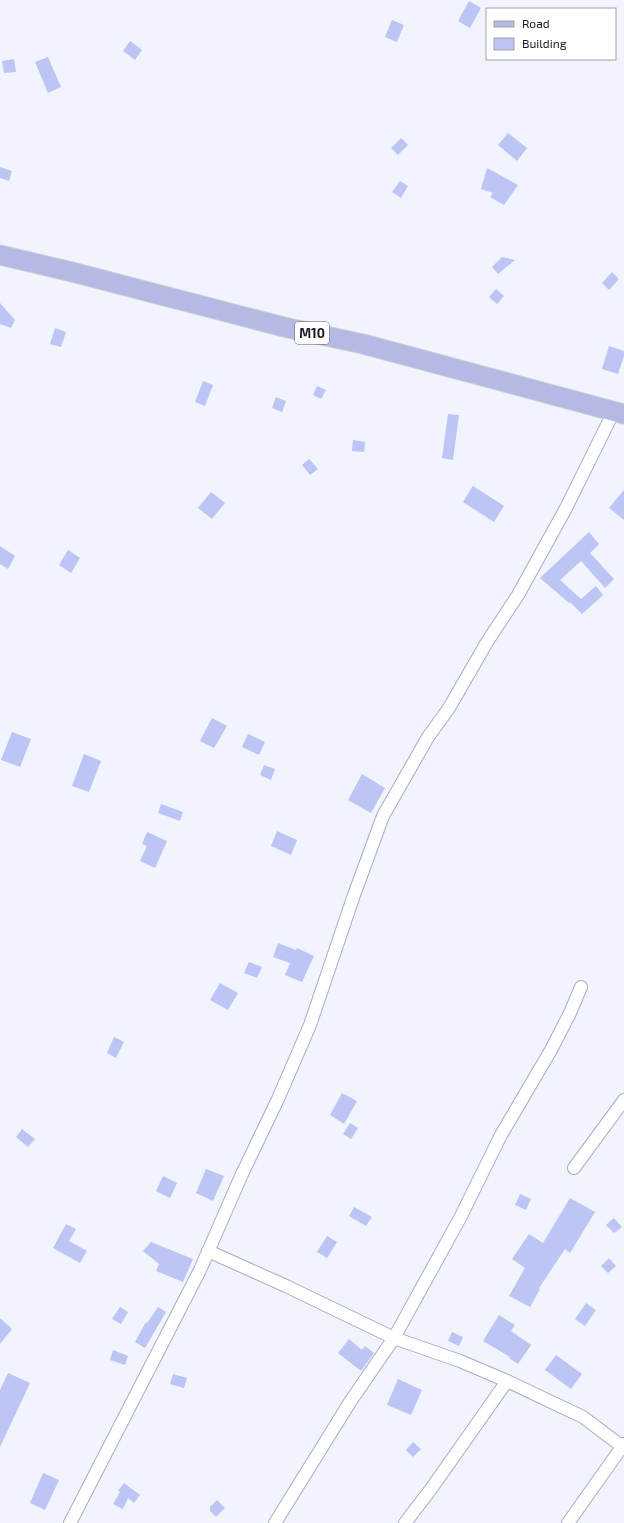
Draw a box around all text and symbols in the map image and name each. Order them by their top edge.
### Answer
legend [486,8,616,60]
text: Road [522,16,550,30]
text: Building [522,36,567,50]
road number: M10 [295,322,329,344]

